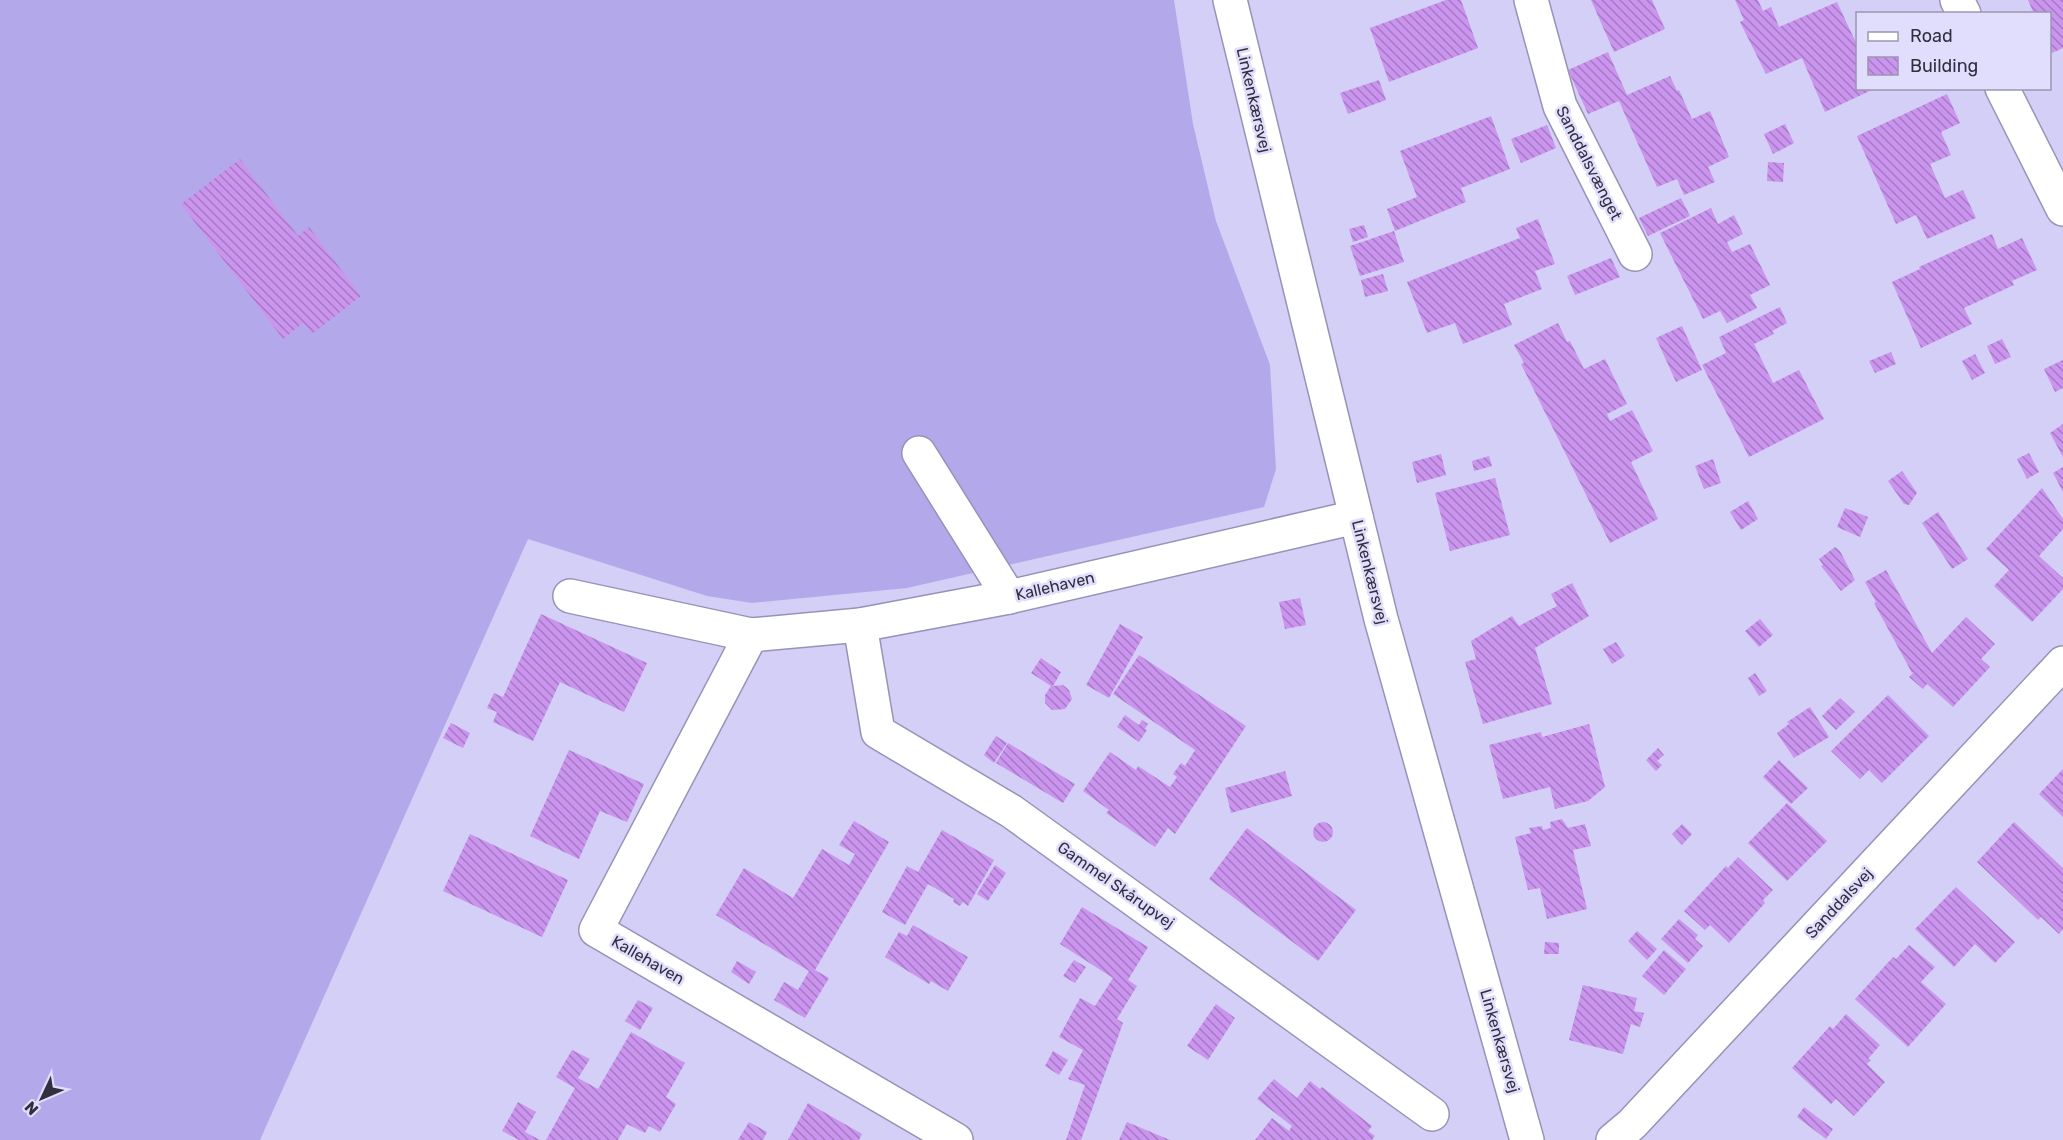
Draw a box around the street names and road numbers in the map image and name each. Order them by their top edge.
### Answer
street label: Linkenkærsvej [1233,46,1275,154]
street label: Sanddalsvænget [1552,103,1626,223]
street label: Linkenkærsvej [1348,518,1392,626]
street label: Kallehaven [1014,568,1096,604]
street label: Gammel Skårupvej [1054,838,1178,932]
street label: Sanddalsvej [1801,864,1877,942]
street label: Kallehaven [608,932,688,988]
street label: Linkenkærsvej [1476,987,1524,1095]

